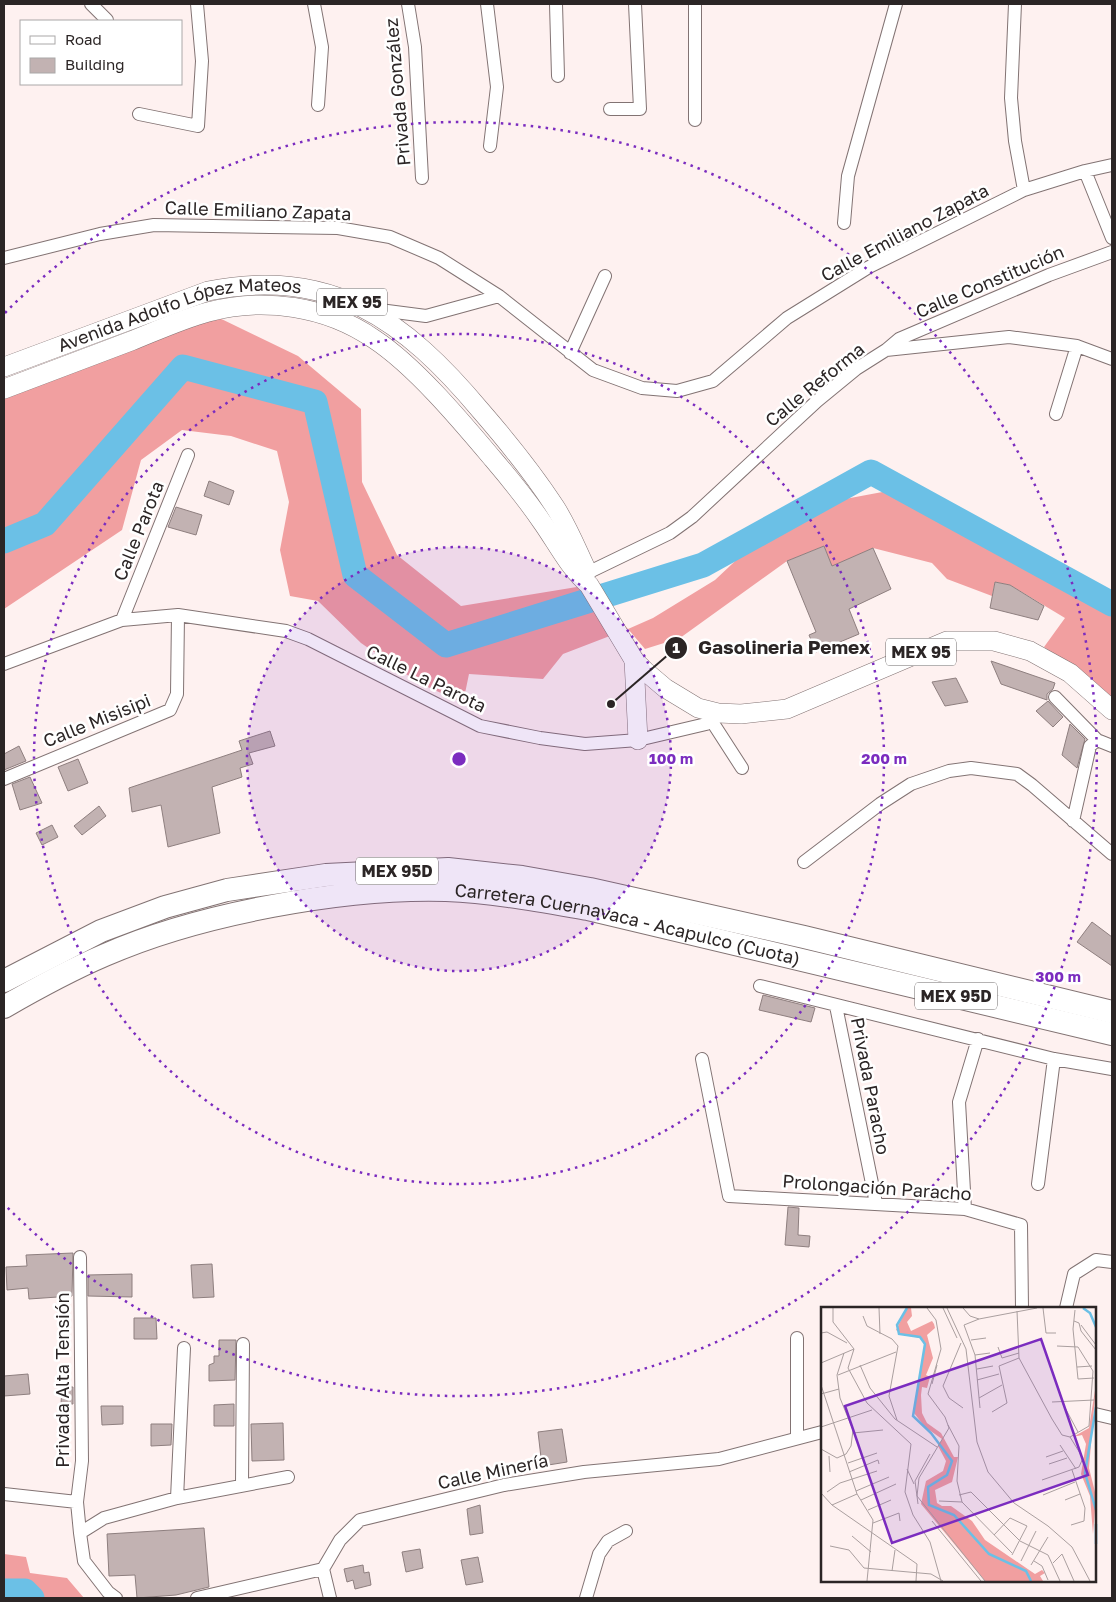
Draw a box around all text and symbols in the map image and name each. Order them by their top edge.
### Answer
street label: Privada González [380,17,414,167]
legend [20,20,182,85]
text: Road [65,30,102,48]
text: Building [65,55,125,73]
street label: Calle Emiliano Zapata [817,179,992,286]
street label: Calle Emiliano Zapata [164,196,352,224]
street label: Calle Constitución [912,240,1067,322]
street label: Avenida Adolfo López Mateos [54,273,303,356]
road number: MEX 95 [317,288,387,316]
street label: Calle Reforma [760,337,868,431]
street label: Calle Parota [108,478,168,584]
callout: Gasolineria Pemex [663,631,880,665]
text: Gasolineria Pemex [698,635,870,658]
text: 1 [672,638,680,656]
road number: MEX 95 [886,638,956,666]
street label: Calle La Parota [363,640,490,717]
street label: Calle Misisipi [40,689,153,752]
text: 100 m [649,749,693,767]
text: 200 m [861,749,907,767]
centre of rings [450,750,468,768]
road number: MEX 95D [356,858,438,884]
street label: Carretera Cuernavaca - Acapulco (Cuota) [454,878,803,969]
text: 300 m [1035,967,1081,985]
road number: MEX 95D [915,982,997,1009]
street label: Privada Paracho [847,1015,895,1156]
street label: Prolongación Paracho [782,1169,972,1205]
street label: Privada Alta Tensión [51,1292,73,1468]
inset map [821,1307,1096,1582]
street label: Calle Minería [435,1449,550,1493]

